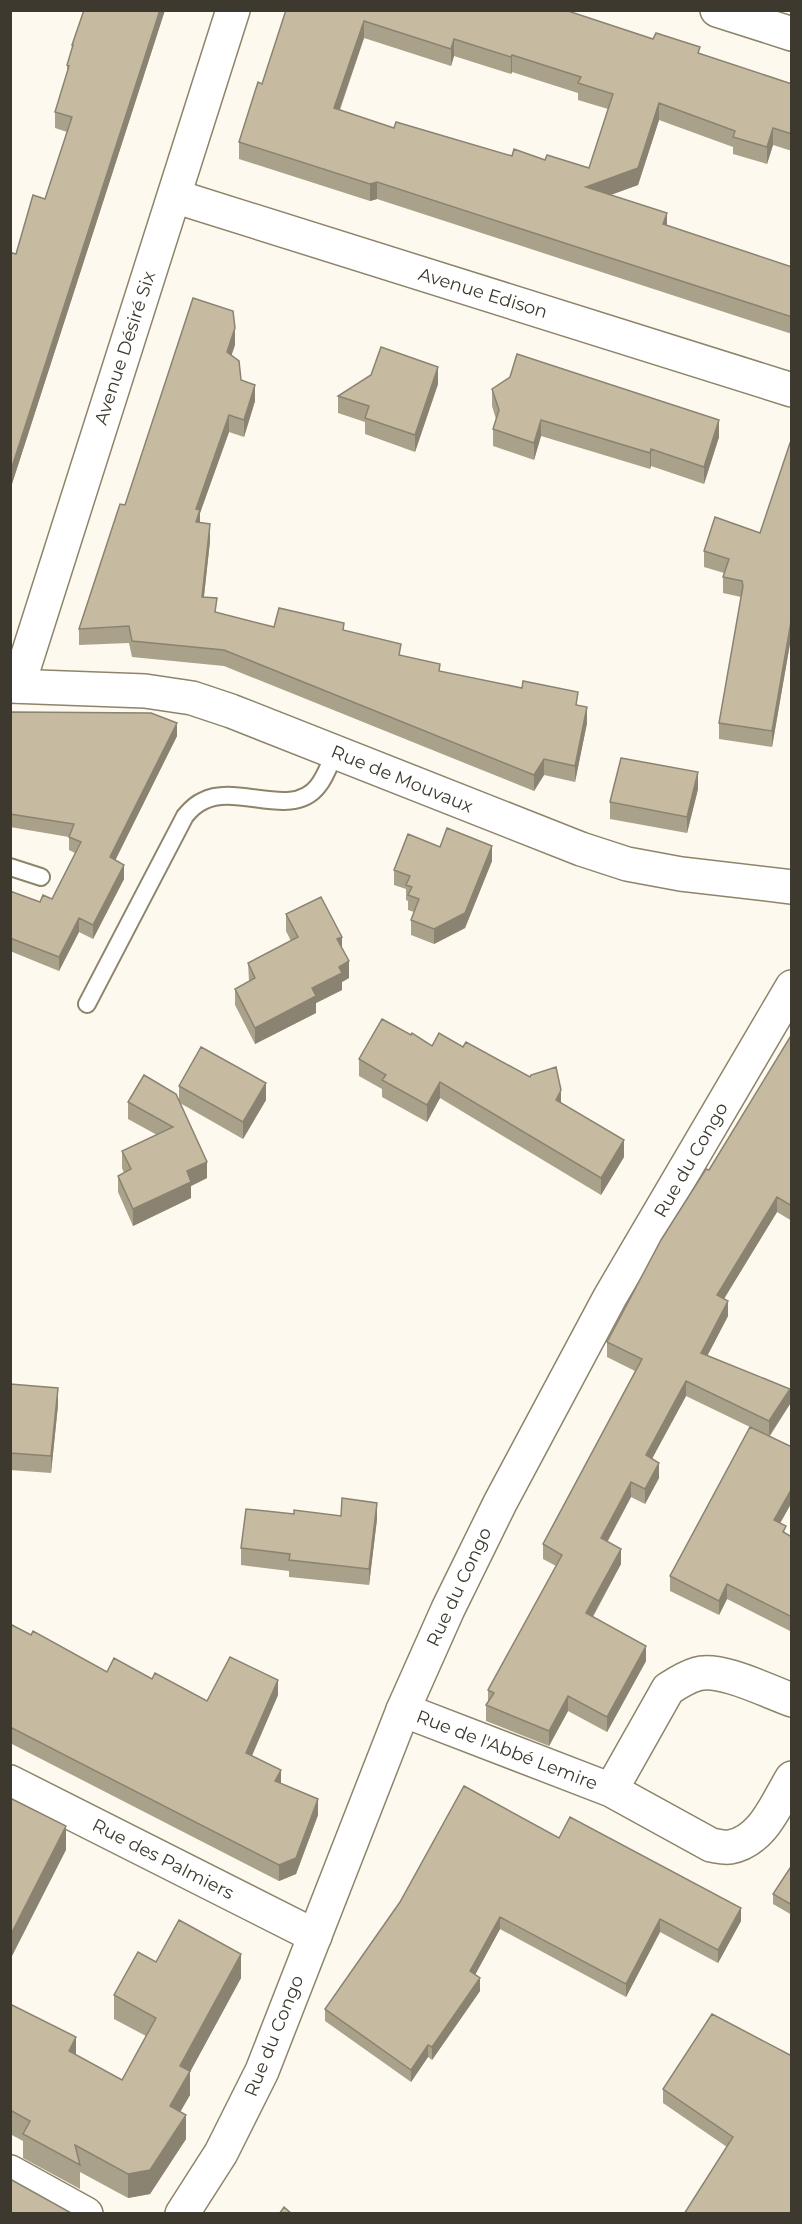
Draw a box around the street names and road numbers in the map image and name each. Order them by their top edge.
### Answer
street label: Avenue Edison [416,263,550,323]
street label: Avenue Désiré Six [90,268,160,428]
street label: Rue de Mouvaux [328,741,476,818]
street label: Rue du Congo [649,1099,733,1221]
street label: Rue du Congo [422,1524,496,1650]
street label: Rue de l'Abbé Lemire [413,1705,601,1795]
street label: Rue des Palmiers [88,1814,238,1904]
street label: Rue du Congo [240,1972,308,2100]

